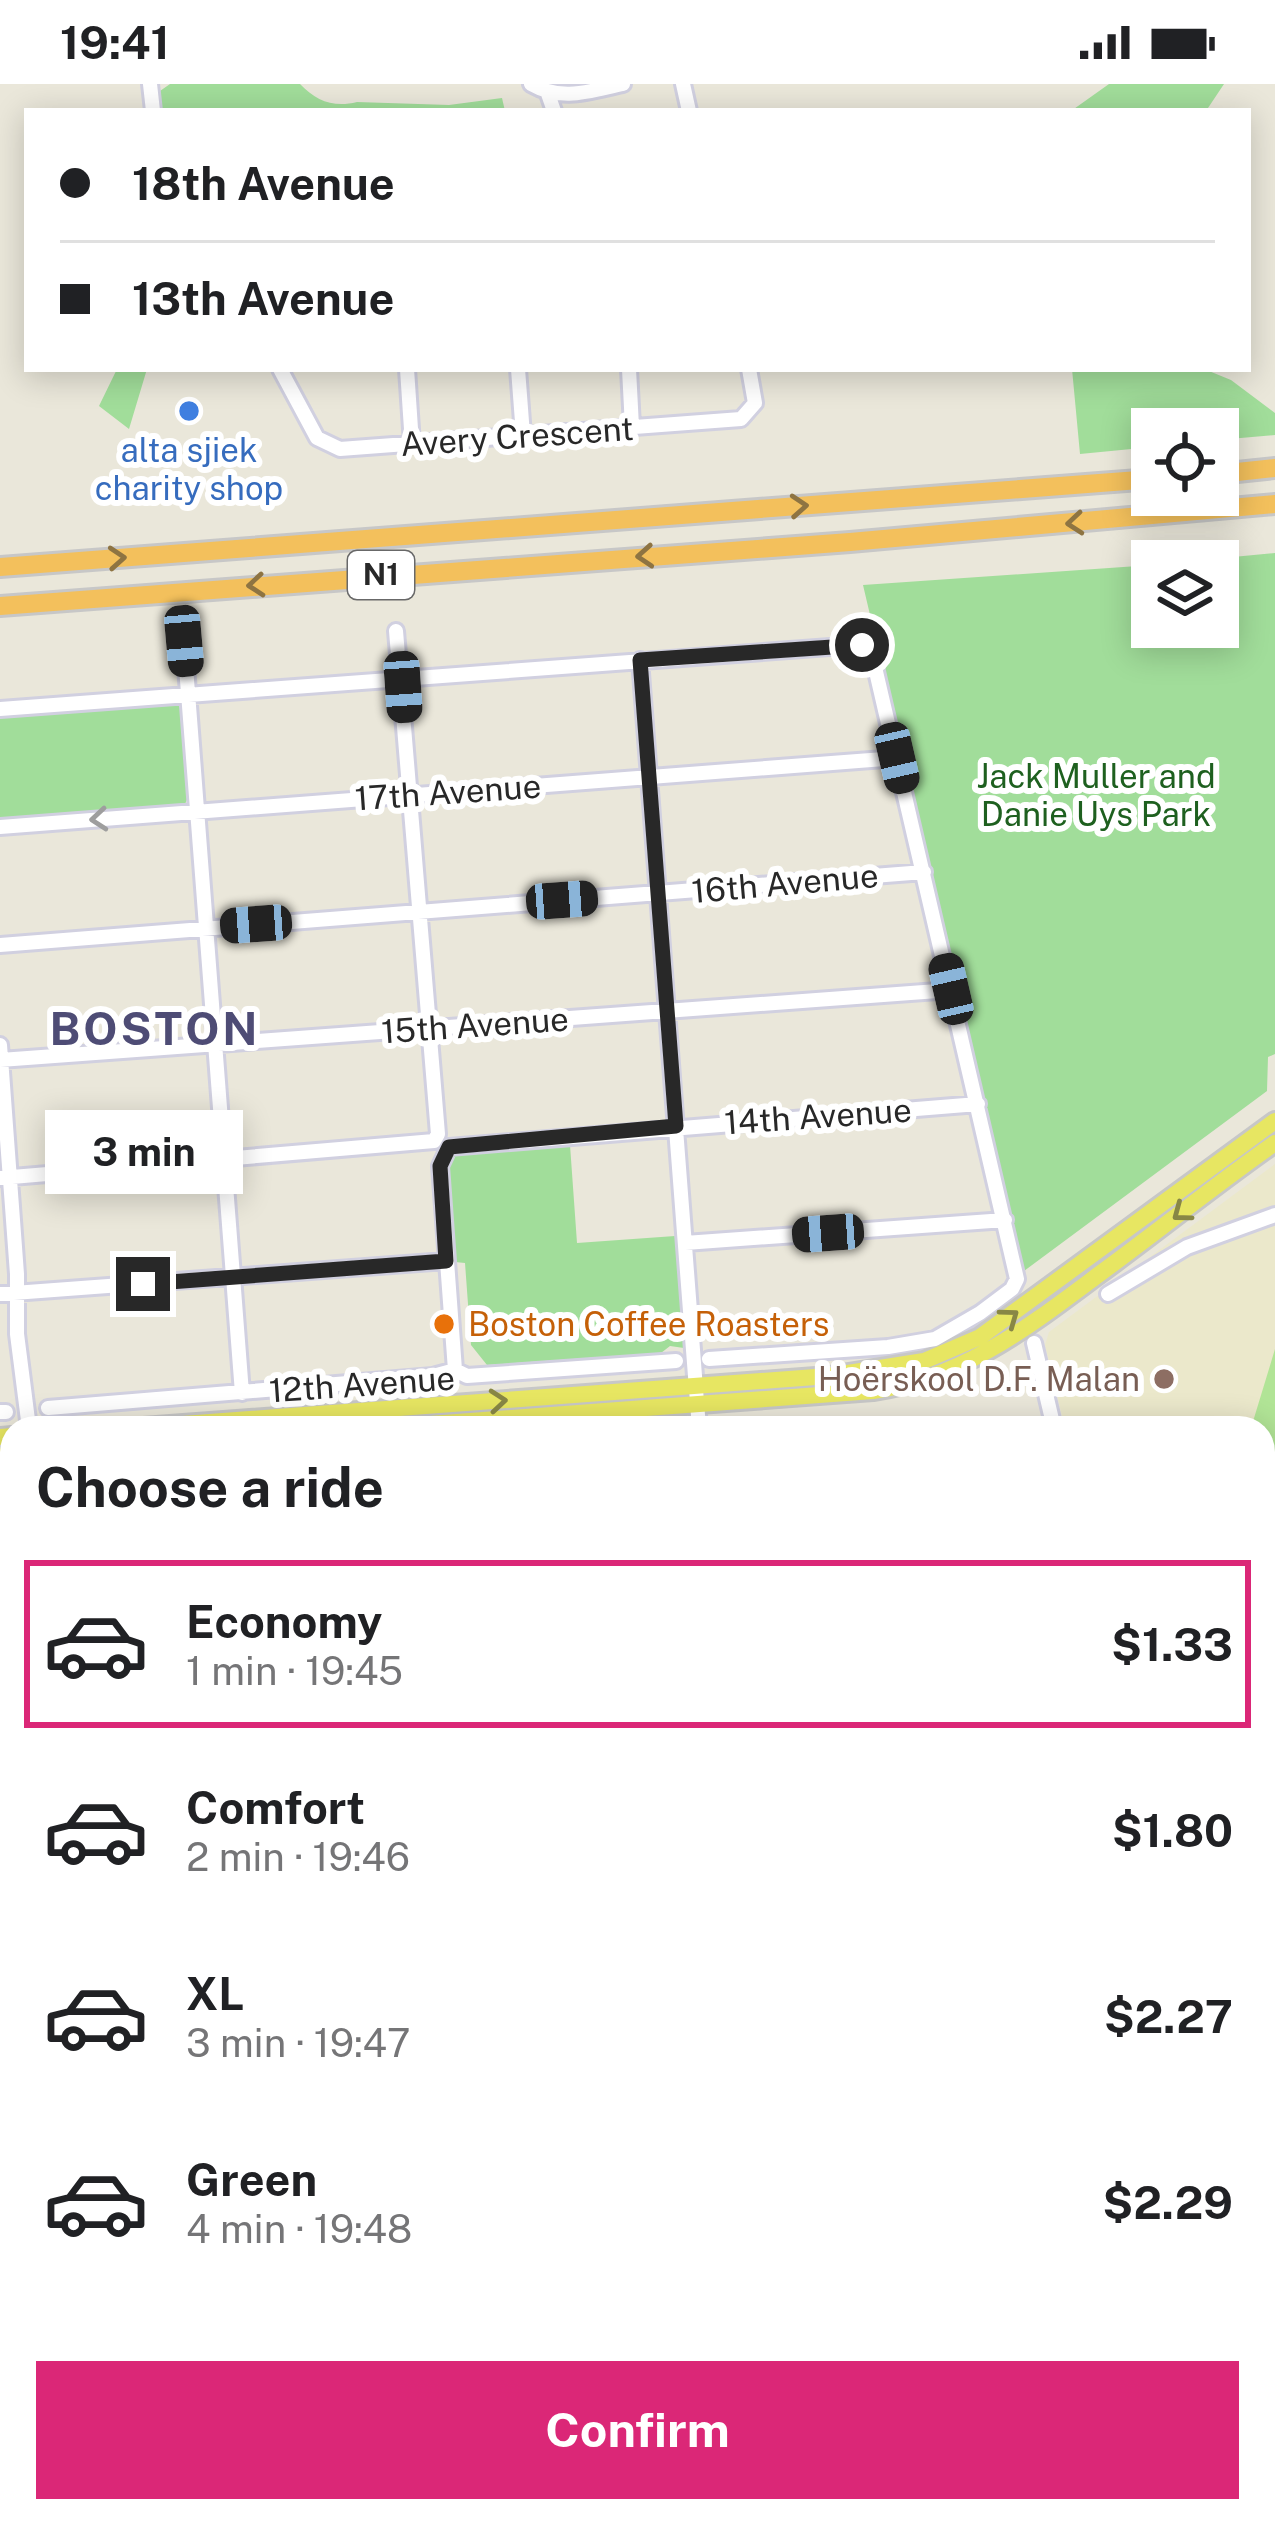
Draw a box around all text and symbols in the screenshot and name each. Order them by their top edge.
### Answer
text: 19:41 [60,16,170,69]
text: 18th Avenue [132,157,395,210]
text: 13th Avenue [132,272,394,325]
marker: alta sjiek charity shop [176,398,202,424]
map controls [1131,408,1239,648]
button: locate [1131,408,1239,516]
street label: Avery Crescent [399,409,635,463]
place label: alta sjiek charity shop [95,431,283,507]
one-way arrow [790,494,809,520]
one-way arrow [1065,510,1084,536]
button: layers [1131,540,1239,648]
one-way arrow [635,543,654,569]
one-way arrow [108,546,127,572]
road number: N1 [348,551,414,599]
one-way arrow [247,572,266,598]
car [163,604,205,678]
route start [835,618,889,672]
car [383,650,423,724]
car [871,719,923,797]
park label: Jack Muller and Danie Uys Park [976,757,1216,833]
street label: 17th Avenue [354,767,542,817]
one-way arrow [89,805,108,831]
street label: 16th Avenue [690,856,880,910]
car [525,880,599,920]
car [219,904,293,944]
car [925,950,977,1028]
street label: 15th Avenue [380,999,570,1051]
district label: BOSTON [49,1002,261,1055]
street label: 14th Avenue [723,1091,913,1141]
callout: 3 min [44,1110,242,1194]
text: 3 min [92,1129,196,1175]
one-way arrow [1173,1199,1195,1220]
car [791,1213,865,1253]
route end [116,1257,170,1311]
place label: Boston Coffee Roasters [468,1305,829,1343]
one-way arrow [997,1309,1019,1331]
marker: Boston Coffee Roasters [431,1311,457,1337]
street label: 12th Avenue [268,1359,456,1409]
place label: Hoërskool D.F. Malan [818,1360,1140,1398]
marker: Hoërskool D.F. Malan [1151,1366,1177,1392]
one-way arrow [489,1389,508,1414]
text: Choose a ride [36,1456,384,1519]
icon: car [42,1590,150,1698]
text: Economy [186,1595,382,1648]
text: $1.33 [1111,1618,1233,1671]
text: 1 min · 19:45 [186,1648,403,1694]
icon: car [42,1776,150,1884]
text: Comfort [186,1781,365,1834]
text: $1.80 [1112,1804,1233,1857]
text: 2 min · 19:46 [186,1834,410,1880]
icon: car [42,1962,150,2070]
text: XL [186,1967,244,2020]
text: $2.27 [1104,1990,1233,2043]
text: 3 min · 19:47 [186,2020,411,2066]
icon: car [42,2148,150,2256]
text: Green [186,2153,317,2206]
text: $2.29 [1103,2176,1233,2229]
text: 4 min · 19:48 [186,2206,412,2252]
button: Confirm [36,2361,1239,2499]

